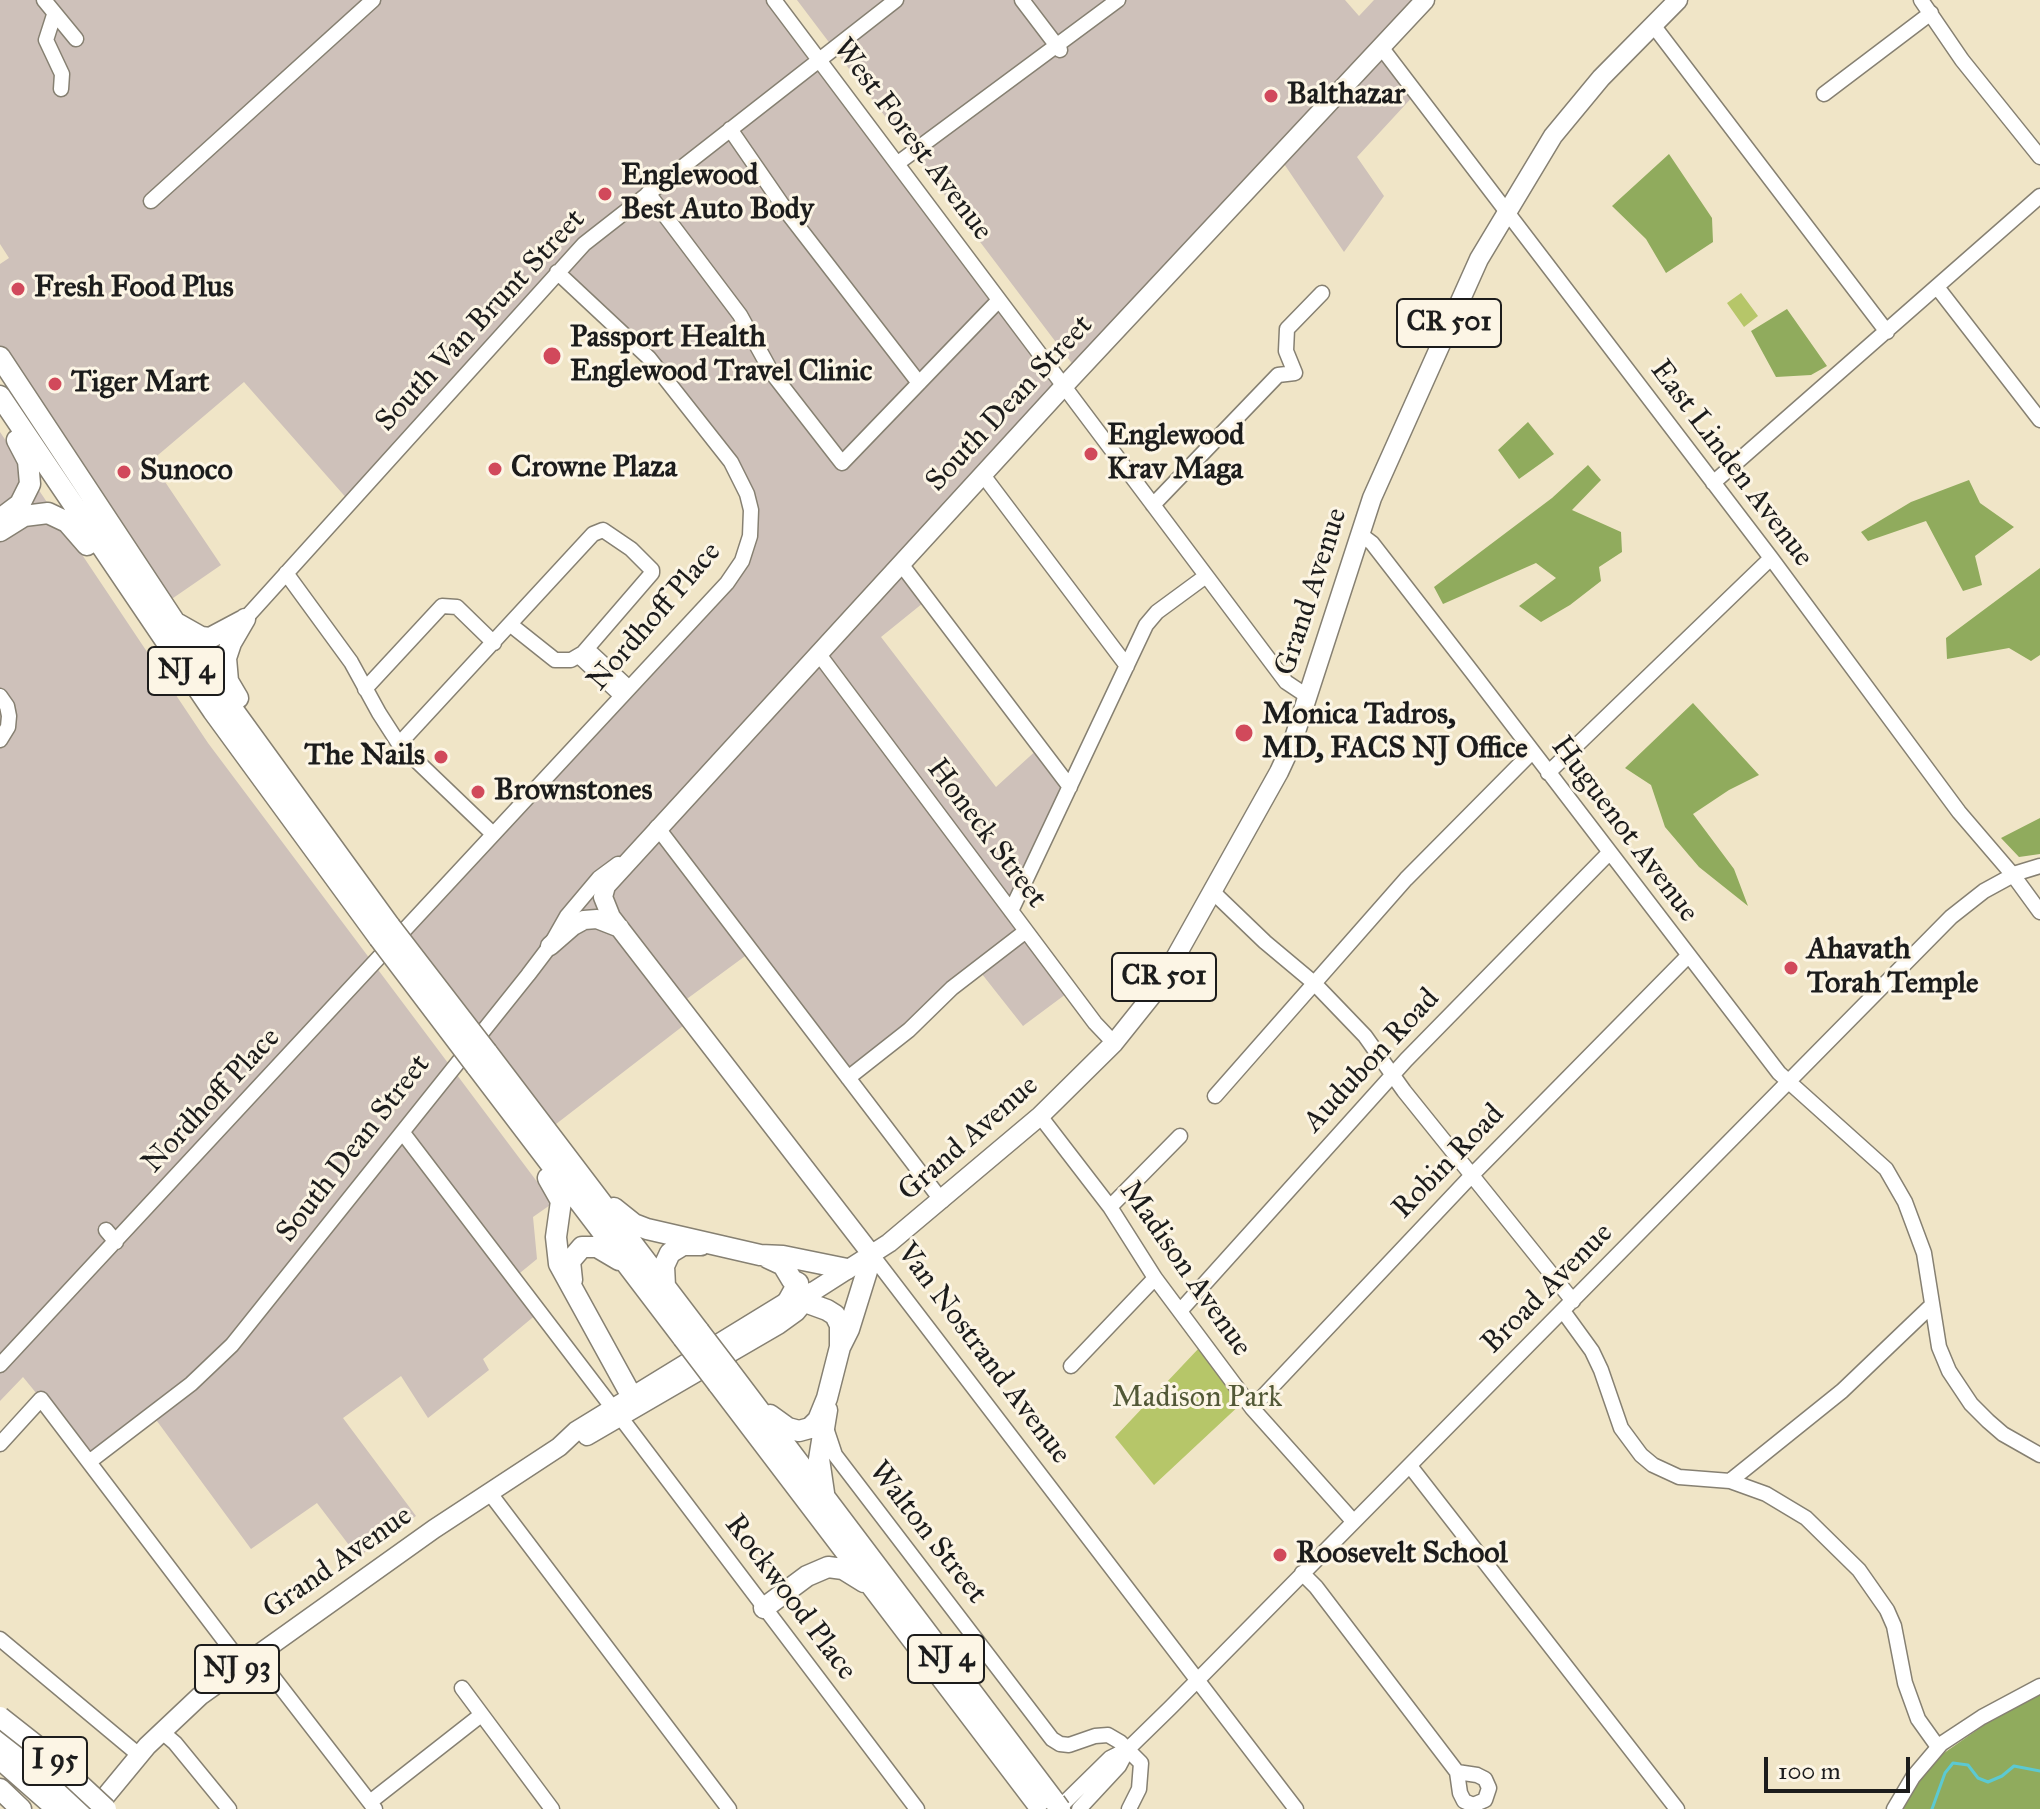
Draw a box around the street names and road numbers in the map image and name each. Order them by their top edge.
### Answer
street label: West Forest Avenue [824,32,1000,248]
street label: South Van Brunt Street [369,202,593,440]
road number: CR 501 [1397,299,1501,347]
street label: South Dean Street [919,308,1101,500]
street label: East Linden Avenue [1642,354,1820,574]
street label: Grand Avenue [1268,504,1356,680]
street label: Nordhoff Place [580,535,730,699]
road number: NJ 4 [148,647,224,695]
street label: Huguenot Avenue [1542,730,1706,930]
street label: Honeck Street [918,752,1054,916]
road number: CR 501 [1112,953,1216,1001]
street label: Audubon Road [1296,982,1448,1140]
street label: Nordhoff Place [135,1021,289,1181]
street label: South Dean Street [270,1048,438,1250]
street label: Grand Avenue [892,1068,1046,1210]
street label: Robin Road [1386,1097,1512,1227]
street label: Madison Avenue [1111,1174,1259,1364]
street label: Broad Avenue [1475,1216,1621,1362]
street label: Van Nostrand Avenue [888,1236,1078,1472]
street label: Walton Street [860,1455,994,1611]
street label: Grand Avenue [257,1498,419,1628]
street label: Rockwood Place [716,1508,864,1688]
road number: NJ 4 [908,1635,984,1683]
road number: NJ 93 [195,1645,279,1693]
road number: I 95 [23,1737,87,1785]

